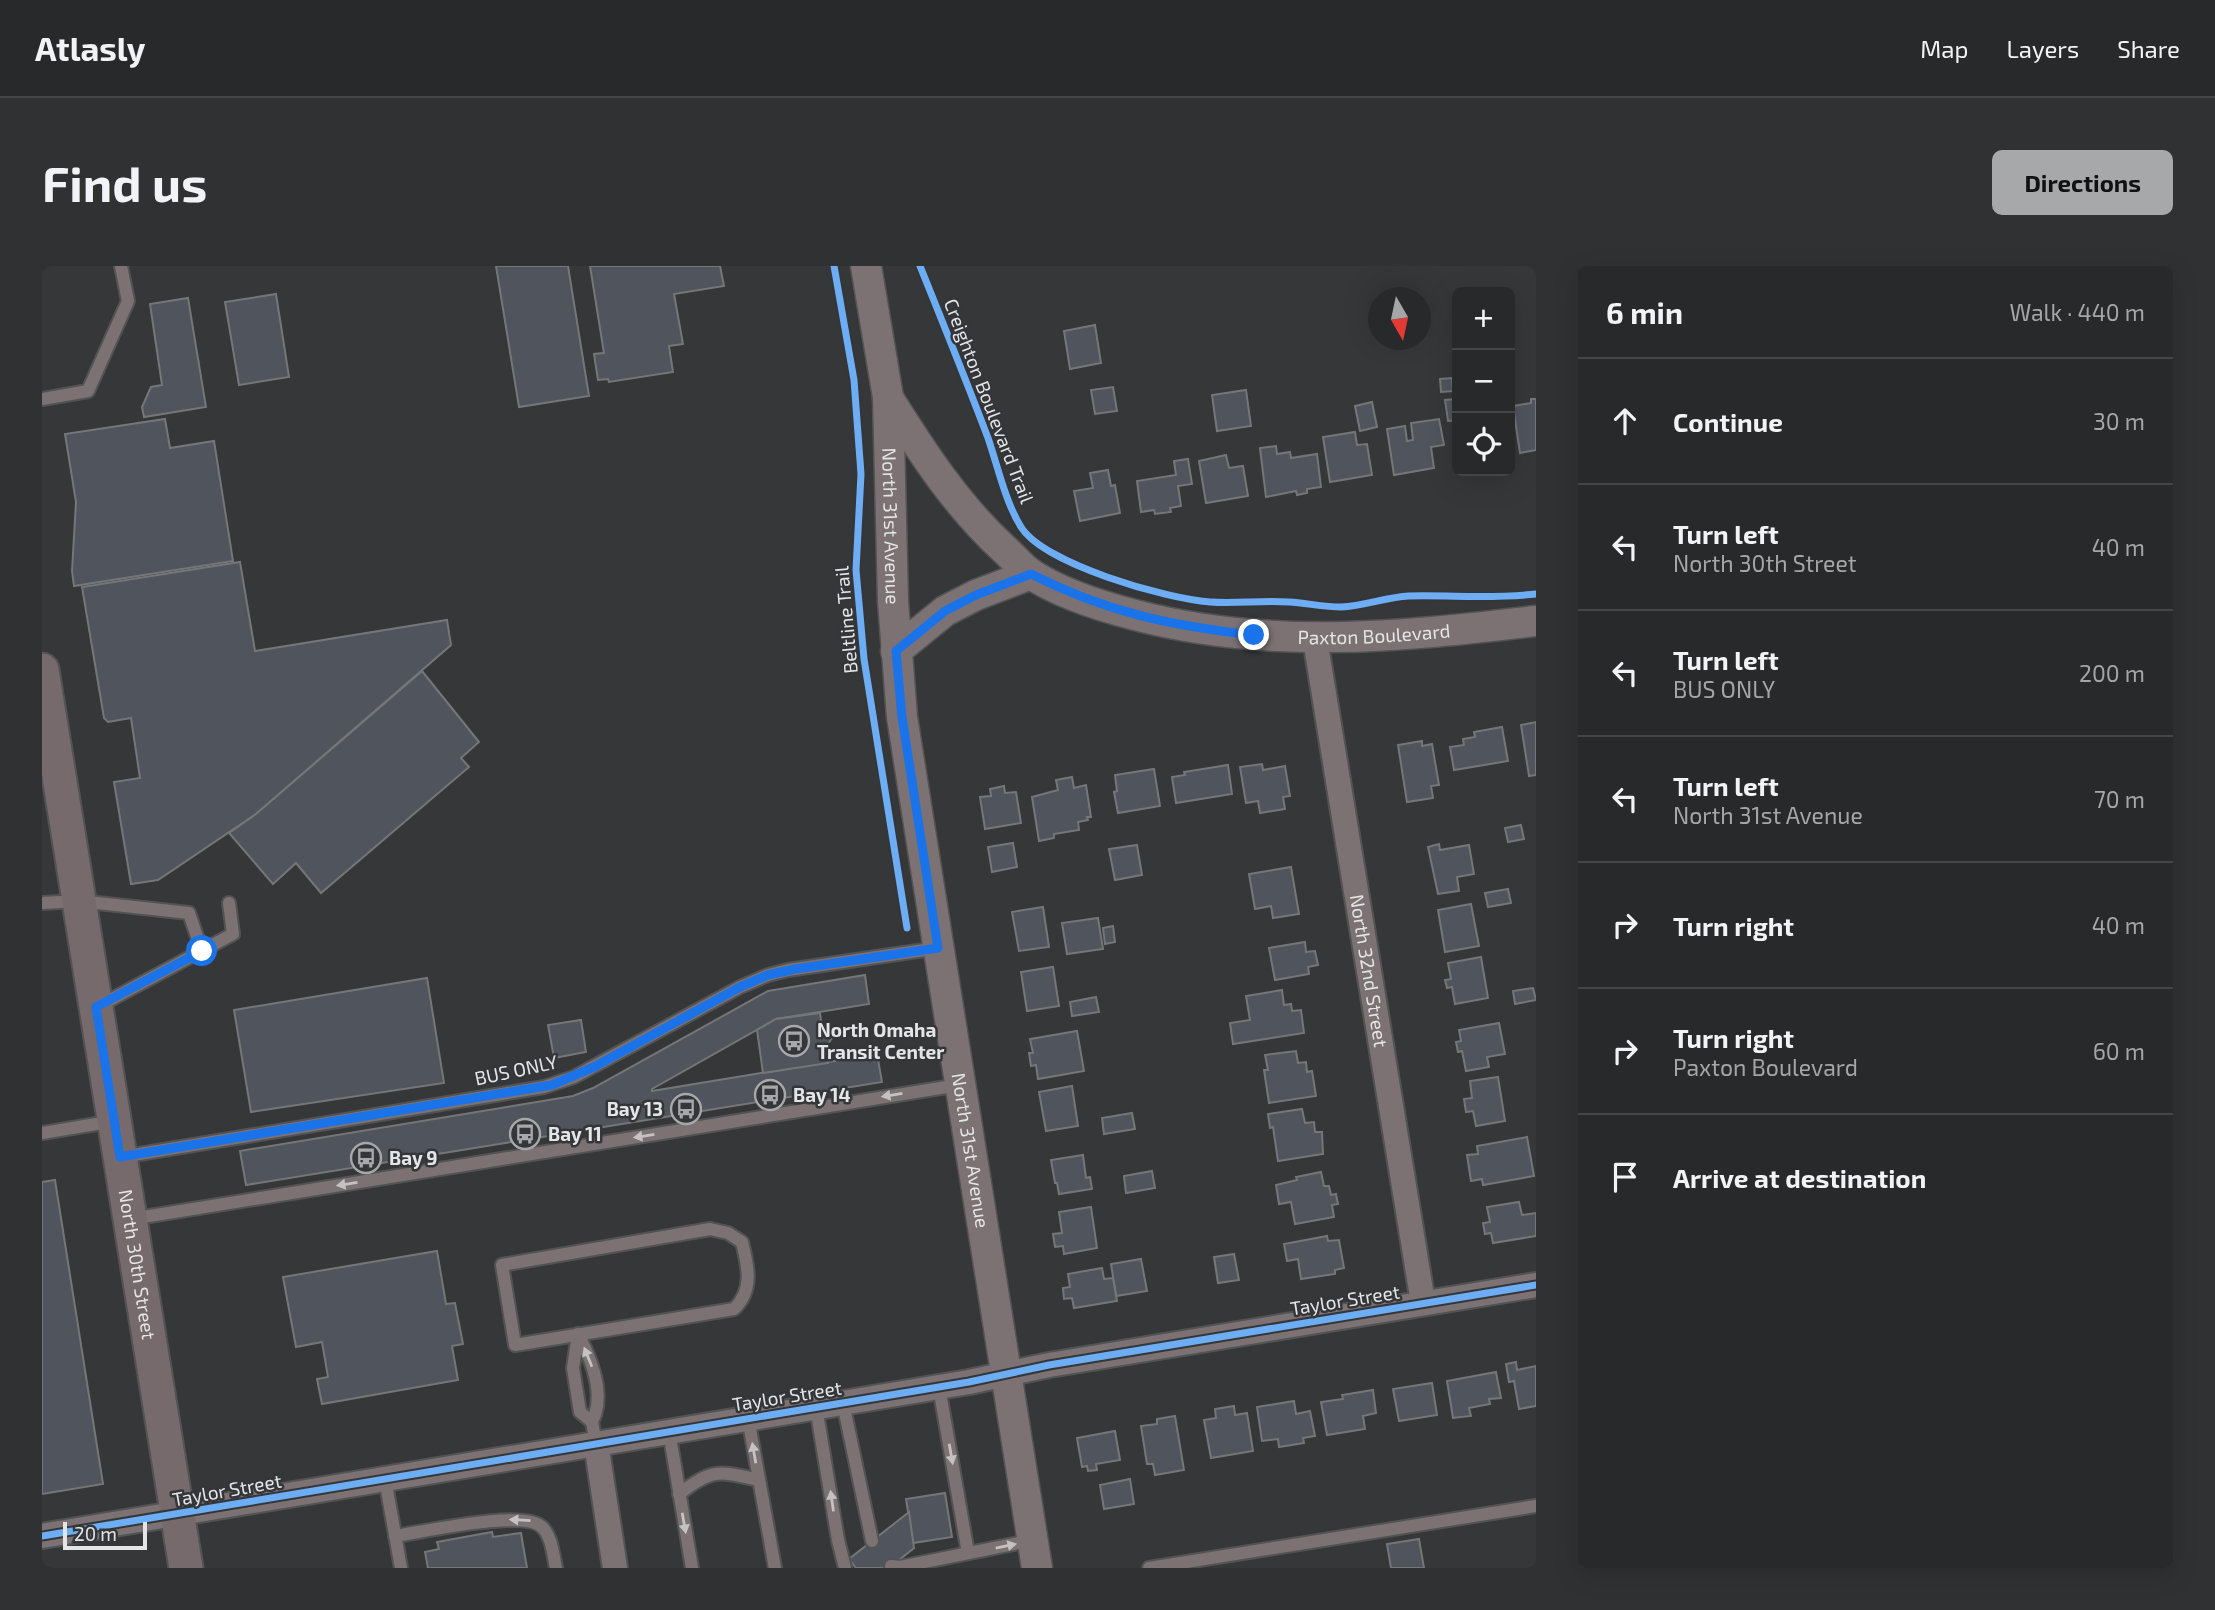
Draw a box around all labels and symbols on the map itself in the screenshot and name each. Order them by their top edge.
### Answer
north arrow [1368,287,1431,350]
street label: Creighton Boulevard Trail [940,295,1039,507]
street label: North 31st Avenue [878,447,905,605]
street label: Beltline Trail [829,565,862,675]
street label: Paxton Boulevard [1297,618,1451,648]
route end [1238,619,1269,650]
street label: North 32nd Street [1346,892,1393,1049]
route start [186,935,217,966]
place label: North Omaha Transit Center [817,1018,944,1063]
bus stop icon: North Omaha Transit Center [777,1024,811,1058]
street label: BUS ONLY [472,1049,560,1090]
street label: North 31st Avenue [948,1071,995,1230]
bus stop icon: Bay 14 [753,1078,787,1112]
place label: Bay 14 [793,1083,851,1107]
one-way arrow [881,1090,903,1101]
bus stop icon: Bay 13 [669,1092,703,1126]
place label: Bay 13 [607,1097,663,1121]
bus stop icon: Bay 11 [508,1117,542,1151]
place label: Bay 11 [548,1122,602,1146]
one-way arrow [633,1131,655,1142]
bus stop icon: Bay 9 [349,1141,383,1175]
place label: Bay 9 [389,1146,438,1170]
one-way arrow [335,1179,357,1190]
street label: North 30th Street [114,1188,161,1341]
street label: Taylor Street [1289,1280,1401,1320]
one-way arrow [583,1346,594,1367]
street label: Taylor Street [731,1376,843,1416]
one-way arrow [748,1442,759,1464]
one-way arrow [946,1443,957,1465]
street label: Taylor Street [171,1469,283,1510]
one-way arrow [826,1490,837,1512]
one-way arrow [679,1512,690,1534]
one-way arrow [509,1514,531,1525]
scale bar [63,1519,147,1551]
one-way arrow [995,1540,1017,1551]

